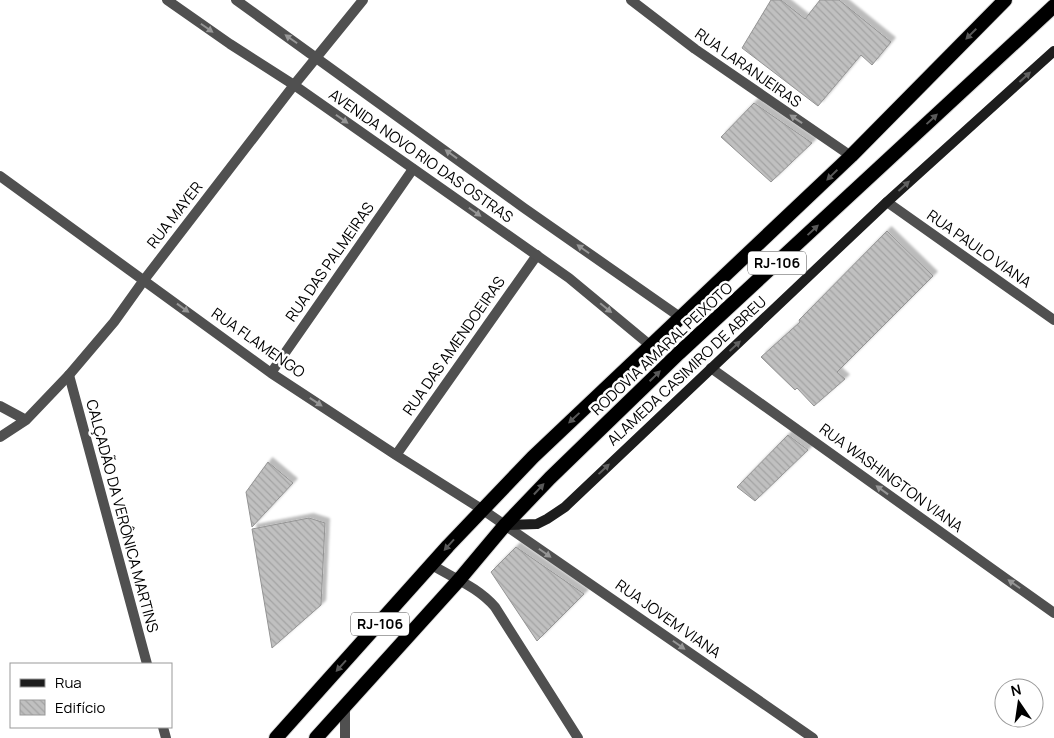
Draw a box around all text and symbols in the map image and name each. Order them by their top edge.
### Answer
one-way arrow [201,23,214,33]
street label: RUA LARANJEIRAS [691,23,806,112]
one-way arrow [965,28,977,40]
one-way arrow [284,34,297,44]
one-way arrow [1018,71,1030,83]
street label: AVENIDA NOVO RIO DAS OSTRAS [325,84,518,227]
one-way arrow [926,113,938,125]
one-way arrow [335,114,349,124]
one-way arrow [789,114,803,124]
one-way arrow [444,149,458,159]
one-way arrow [826,169,838,181]
street label: RUA MAYER [142,177,207,253]
one-way arrow [898,181,911,192]
street label: RUA DAS PALMEIRAS [280,198,379,326]
street label: RUA PAULO VIANA [923,205,1036,293]
one-way arrow [468,207,482,217]
one-way arrow [806,224,818,236]
one-way arrow [576,244,590,254]
road number: RJ-106 [748,252,806,274]
street label: RUA DAS AMENDOEIRAS [398,272,510,419]
street label: RODOVIA AMARAL PEIXOTO [586,277,737,420]
street label: ALAMEDA CASIMIRO DE ABREU [602,291,771,450]
one-way arrow [599,302,612,313]
one-way arrow [176,303,189,314]
street label: RUA FLAMENGO [207,303,309,383]
one-way arrow [728,340,740,352]
one-way arrow [649,370,661,382]
street label: CALÇADÃO DA VERÔNICA MARTINS [81,397,164,635]
one-way arrow [309,398,323,407]
one-way arrow [568,412,580,424]
street label: RUA WASHINGTON VIANA [815,418,968,537]
one-way arrow [598,463,610,475]
one-way arrow [533,484,545,496]
one-way arrow [875,485,889,495]
one-way arrow [443,539,455,551]
one-way arrow [539,548,552,558]
street label: RUA JOVEM VIANA [611,574,726,663]
one-way arrow [1007,579,1021,589]
road number: RJ-106 [351,612,409,636]
one-way arrow [672,640,686,650]
one-way arrow [335,660,347,672]
legend [10,663,172,728]
text: Rua [55,672,82,693]
north arrow [994,678,1044,728]
text: N [1009,679,1023,700]
text: Edifício [55,697,106,718]

